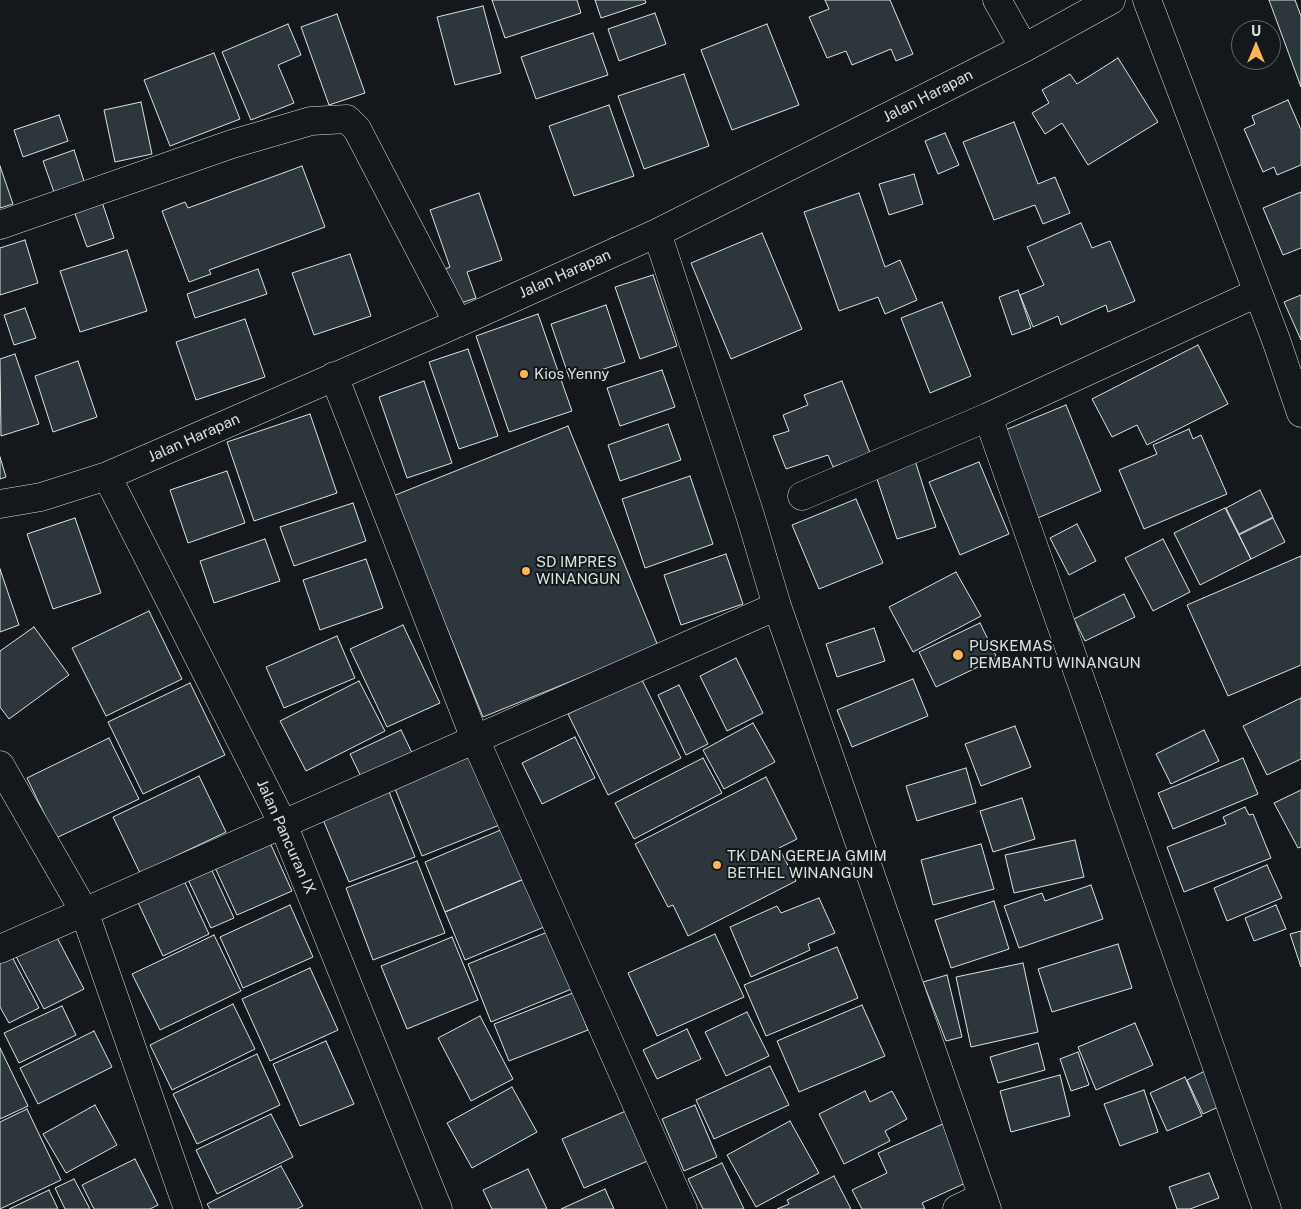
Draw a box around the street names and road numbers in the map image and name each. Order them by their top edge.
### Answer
street label: Jalan Harapan [880,66,976,126]
street label: Jalan Harapan [516,246,614,302]
street label: Jalan Harapan [145,410,243,466]
street label: Jalan Pancuran IX [253,777,319,897]

